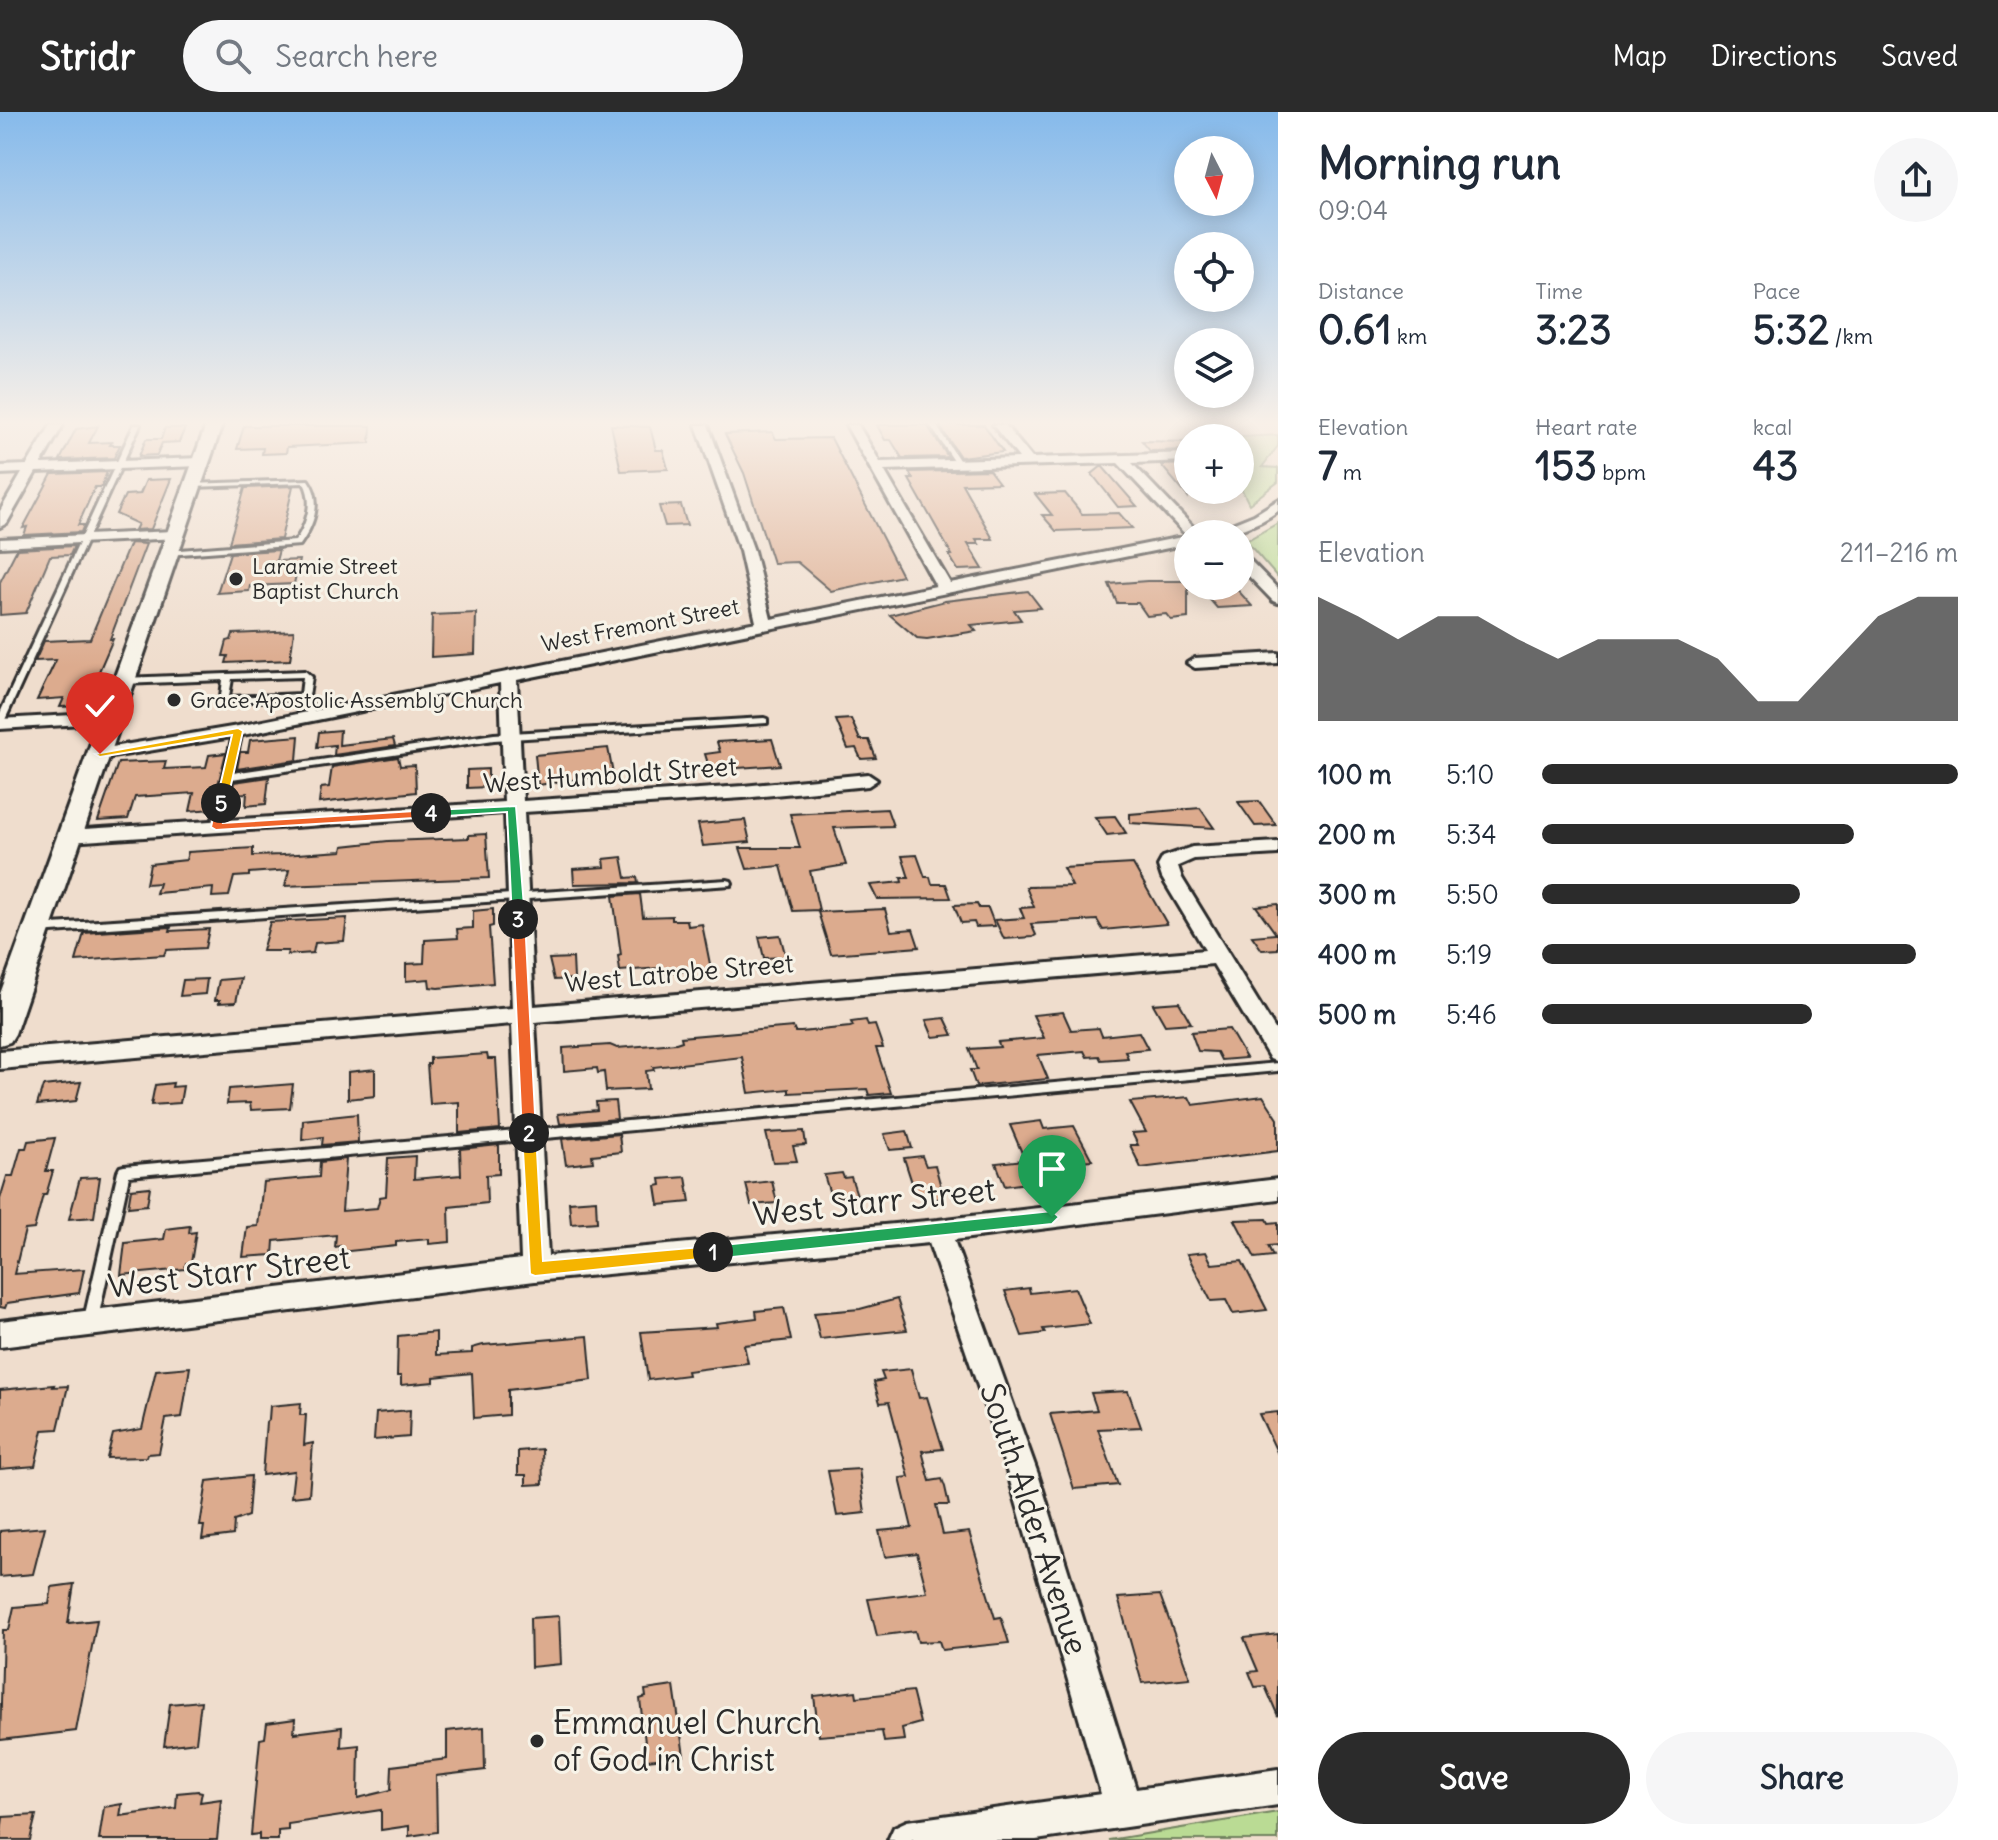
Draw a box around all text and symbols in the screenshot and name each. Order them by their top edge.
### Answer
search box [183,20,743,92]
text: Stridr [40,33,135,80]
icon: search [211,34,255,78]
text: Search here [275,37,438,75]
text: Map [1612,38,1667,74]
text: Directions [1711,38,1837,74]
text: Saved [1881,38,1958,74]
north arrow [1174,136,1254,216]
map controls [1174,136,1254,600]
text: Morning run [1318,136,1561,191]
button: share [1874,138,1958,222]
text: 09:04 [1318,194,1388,227]
button: locate [1174,232,1254,312]
text: Distance [1318,277,1404,305]
text: Time [1535,277,1583,305]
text: Pace [1753,277,1800,305]
text: 0.61 [1318,305,1392,355]
text: 3:23 [1535,305,1612,355]
text: 5:32 [1753,305,1829,355]
text: km [1392,322,1427,350]
text: /km [1829,322,1873,350]
button: layers [1174,328,1254,408]
text: Elevation [1318,413,1408,441]
text: Heart rate [1535,413,1637,441]
text: kcal [1753,413,1792,441]
button: + [1174,424,1254,504]
text: 7 [1318,441,1338,491]
text: 153 [1535,441,1597,491]
text: 43 [1753,441,1799,491]
text: m [1338,458,1362,486]
text: bpm [1597,458,1646,486]
button: − [1174,520,1254,600]
text: Elevation [1318,536,1425,569]
text: 211–216 m [1840,536,1958,569]
place label: Laramie Street Baptist Church [252,552,399,605]
marker: Laramie Street Baptist Church [227,570,245,588]
street label: West Fremont Street [539,592,741,658]
pin [66,672,134,754]
icon: check [78,684,122,728]
place label: Grace Apostolic Assembly Church [190,686,523,714]
marker: Grace Apostolic Assembly Church [165,691,183,709]
street label: West Humboldt Street [482,749,738,800]
text: 100 m [1318,758,1392,791]
text: 5:10 [1446,758,1494,791]
pin: 5 [201,783,241,823]
text: 5 [215,789,227,817]
pin: 4 [411,793,451,833]
text: 4 [425,799,437,827]
text: 200 m [1318,818,1395,851]
text: 5:34 [1446,818,1497,851]
text: 300 m [1318,878,1396,911]
text: 5:50 [1446,878,1499,911]
pin: 3 [498,899,538,939]
text: 3 [512,905,524,933]
text: 400 m [1318,938,1396,971]
text: 5:19 [1446,938,1492,971]
street label: West Latrobe Street [563,946,795,999]
text: 500 m [1318,998,1396,1031]
text: 5:46 [1446,998,1497,1031]
pin: 2 [509,1113,549,1153]
text: 2 [523,1119,535,1147]
pin [1018,1135,1086,1217]
icon: arrive [1030,1147,1074,1191]
street label: West Starr Street [751,1168,997,1235]
pin: 1 [693,1232,733,1272]
street label: West Starr Street [106,1236,353,1307]
text: 1 [709,1238,717,1266]
street label: South Alder Avenue [971,1378,1098,1660]
place label: Emmanuel Church of God in Christ [553,1702,821,1780]
marker: Emmanuel Church of God in Christ [528,1732,546,1750]
button: Save [1318,1732,1630,1824]
button: Share [1646,1732,1958,1824]

